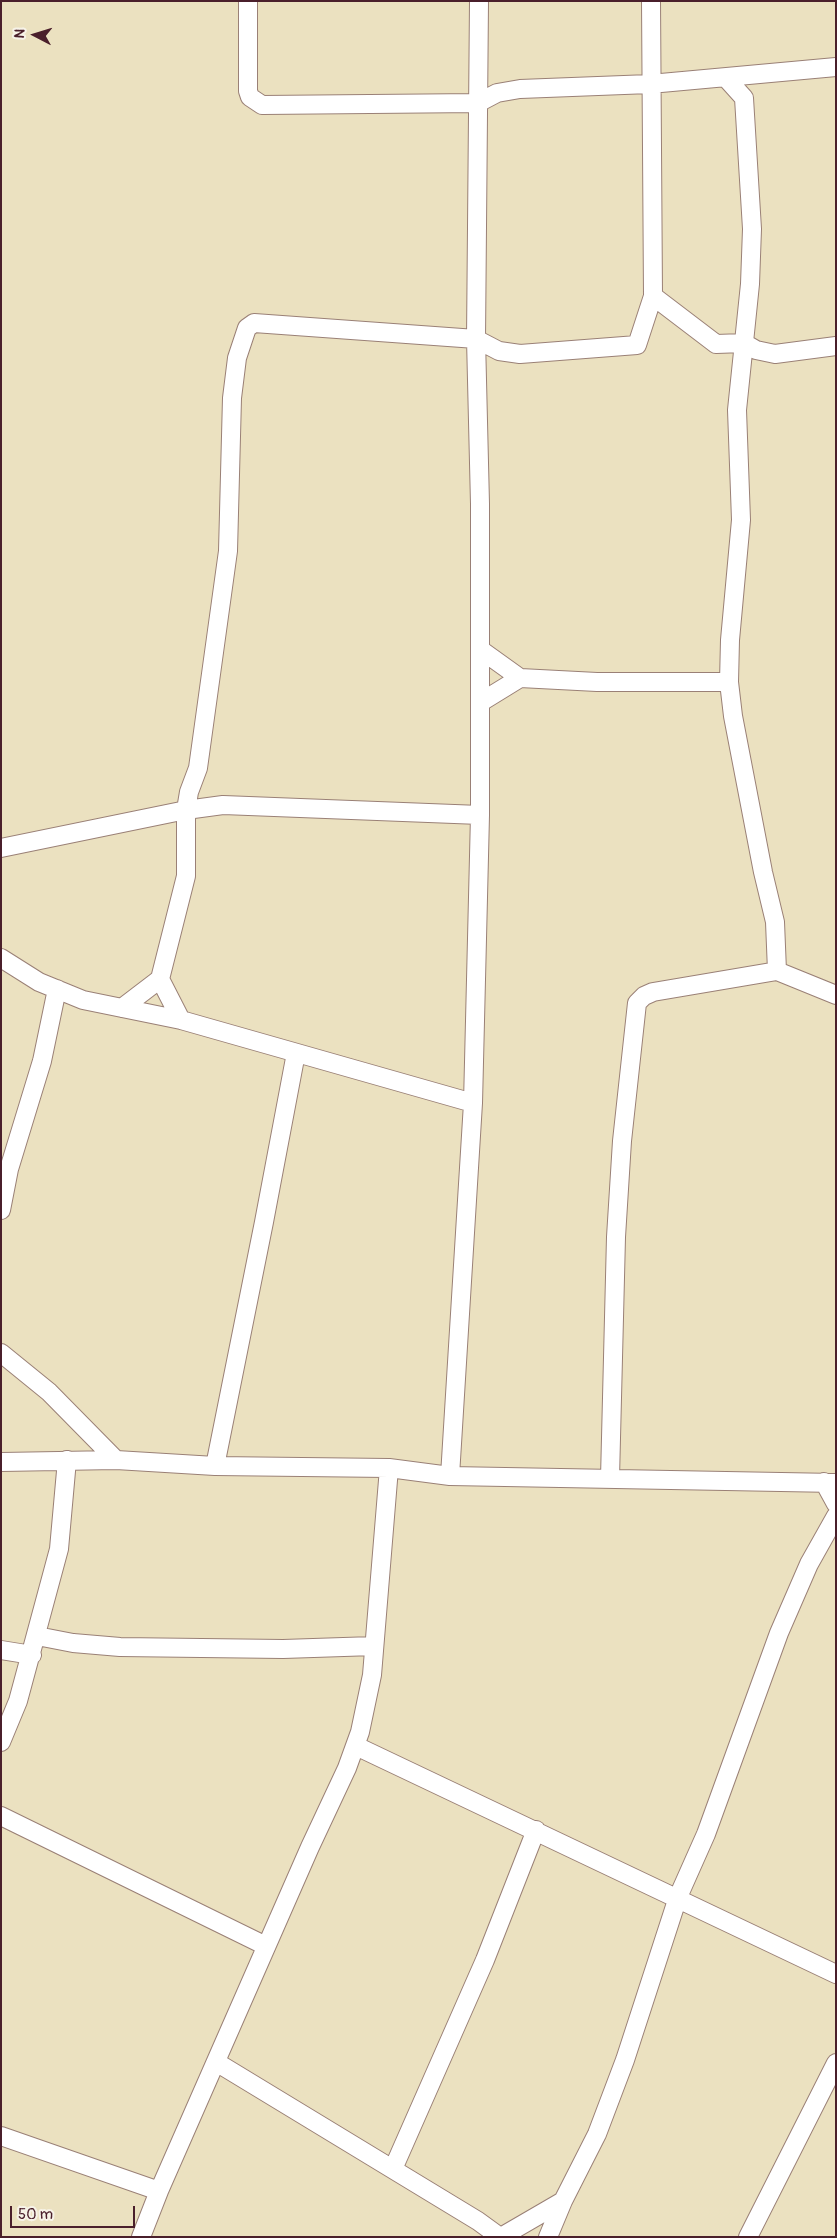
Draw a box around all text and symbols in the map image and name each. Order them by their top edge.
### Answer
north arrow [10,10,60,60]
text: N [11,28,28,39]
scale bar [12,2196,138,2228]
text: 50 m [18,2205,53,2224]

